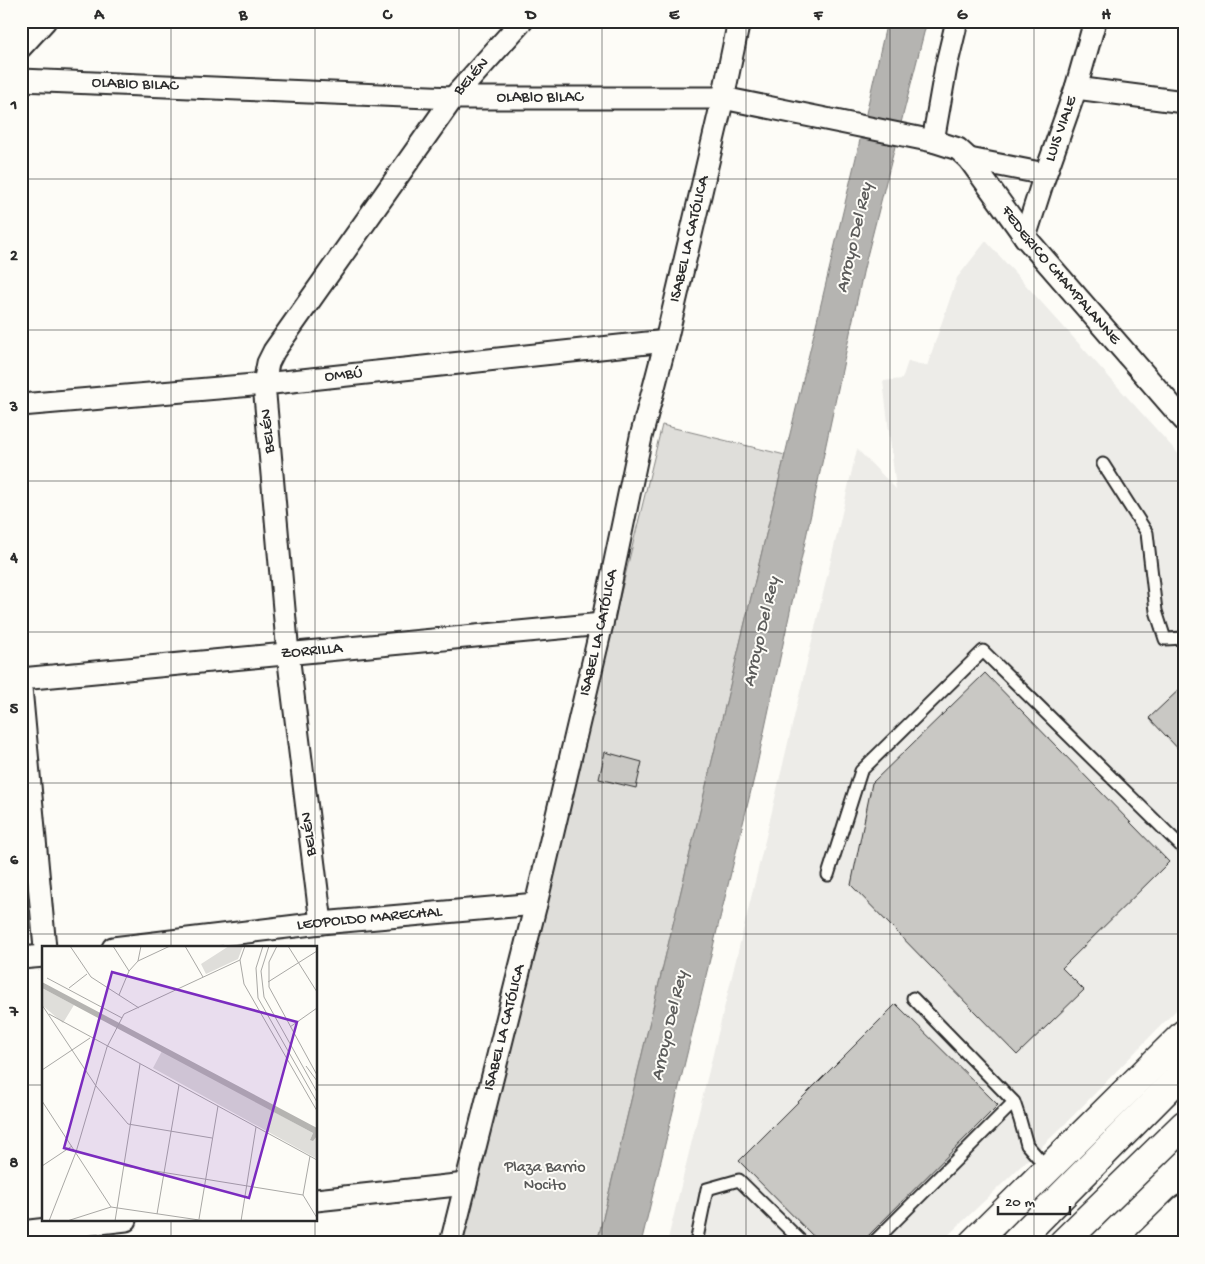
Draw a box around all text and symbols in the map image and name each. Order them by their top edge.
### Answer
text: A [93,7,105,26]
text: B [238,7,248,26]
text: C [382,7,393,26]
text: D [524,7,537,26]
text: E [669,7,680,26]
text: F [813,7,824,26]
text: G [957,7,968,26]
text: H [1101,7,1111,26]
street label: BELÉN [449,54,494,101]
street label: OLABIO BILAC [91,73,180,96]
street label: OLABIO BILAC [496,89,584,108]
street label: LUIS VIALE [1041,93,1082,164]
text: 1 [10,97,17,116]
street label: ISABEL LA CATÓLICA [666,173,714,304]
water label: Arroyo Del Rey [832,180,878,295]
street label: FEDERICO CHAMPALANNE [996,202,1125,350]
text: 2 [10,248,18,267]
street label: OMBÚ [324,364,364,387]
text: 3 [9,399,18,418]
street label: BELÉN [258,408,280,455]
text: 4 [9,550,18,569]
street label: ISABEL LA CATÓLICA [576,566,623,698]
water label: Arroyo Del Rey [739,574,785,689]
street label: ZORRILLA [280,639,345,664]
text: 5 [10,701,19,720]
street label: BELÉN [298,811,322,858]
text: 6 [10,852,19,871]
street label: LEOPOLDO MARECHAL [296,903,444,935]
inset map [42,946,318,1222]
street label: ISABEL LA CATÓLICA [480,961,530,1093]
water label: Arroyo Del Rey [647,968,693,1083]
text: 7 [9,1004,19,1023]
text: 8 [10,1155,19,1174]
park label: Plaza Barrio Nocito [503,1159,586,1196]
scale bar [998,1184,1070,1216]
text: 20 m [1005,1194,1035,1212]

